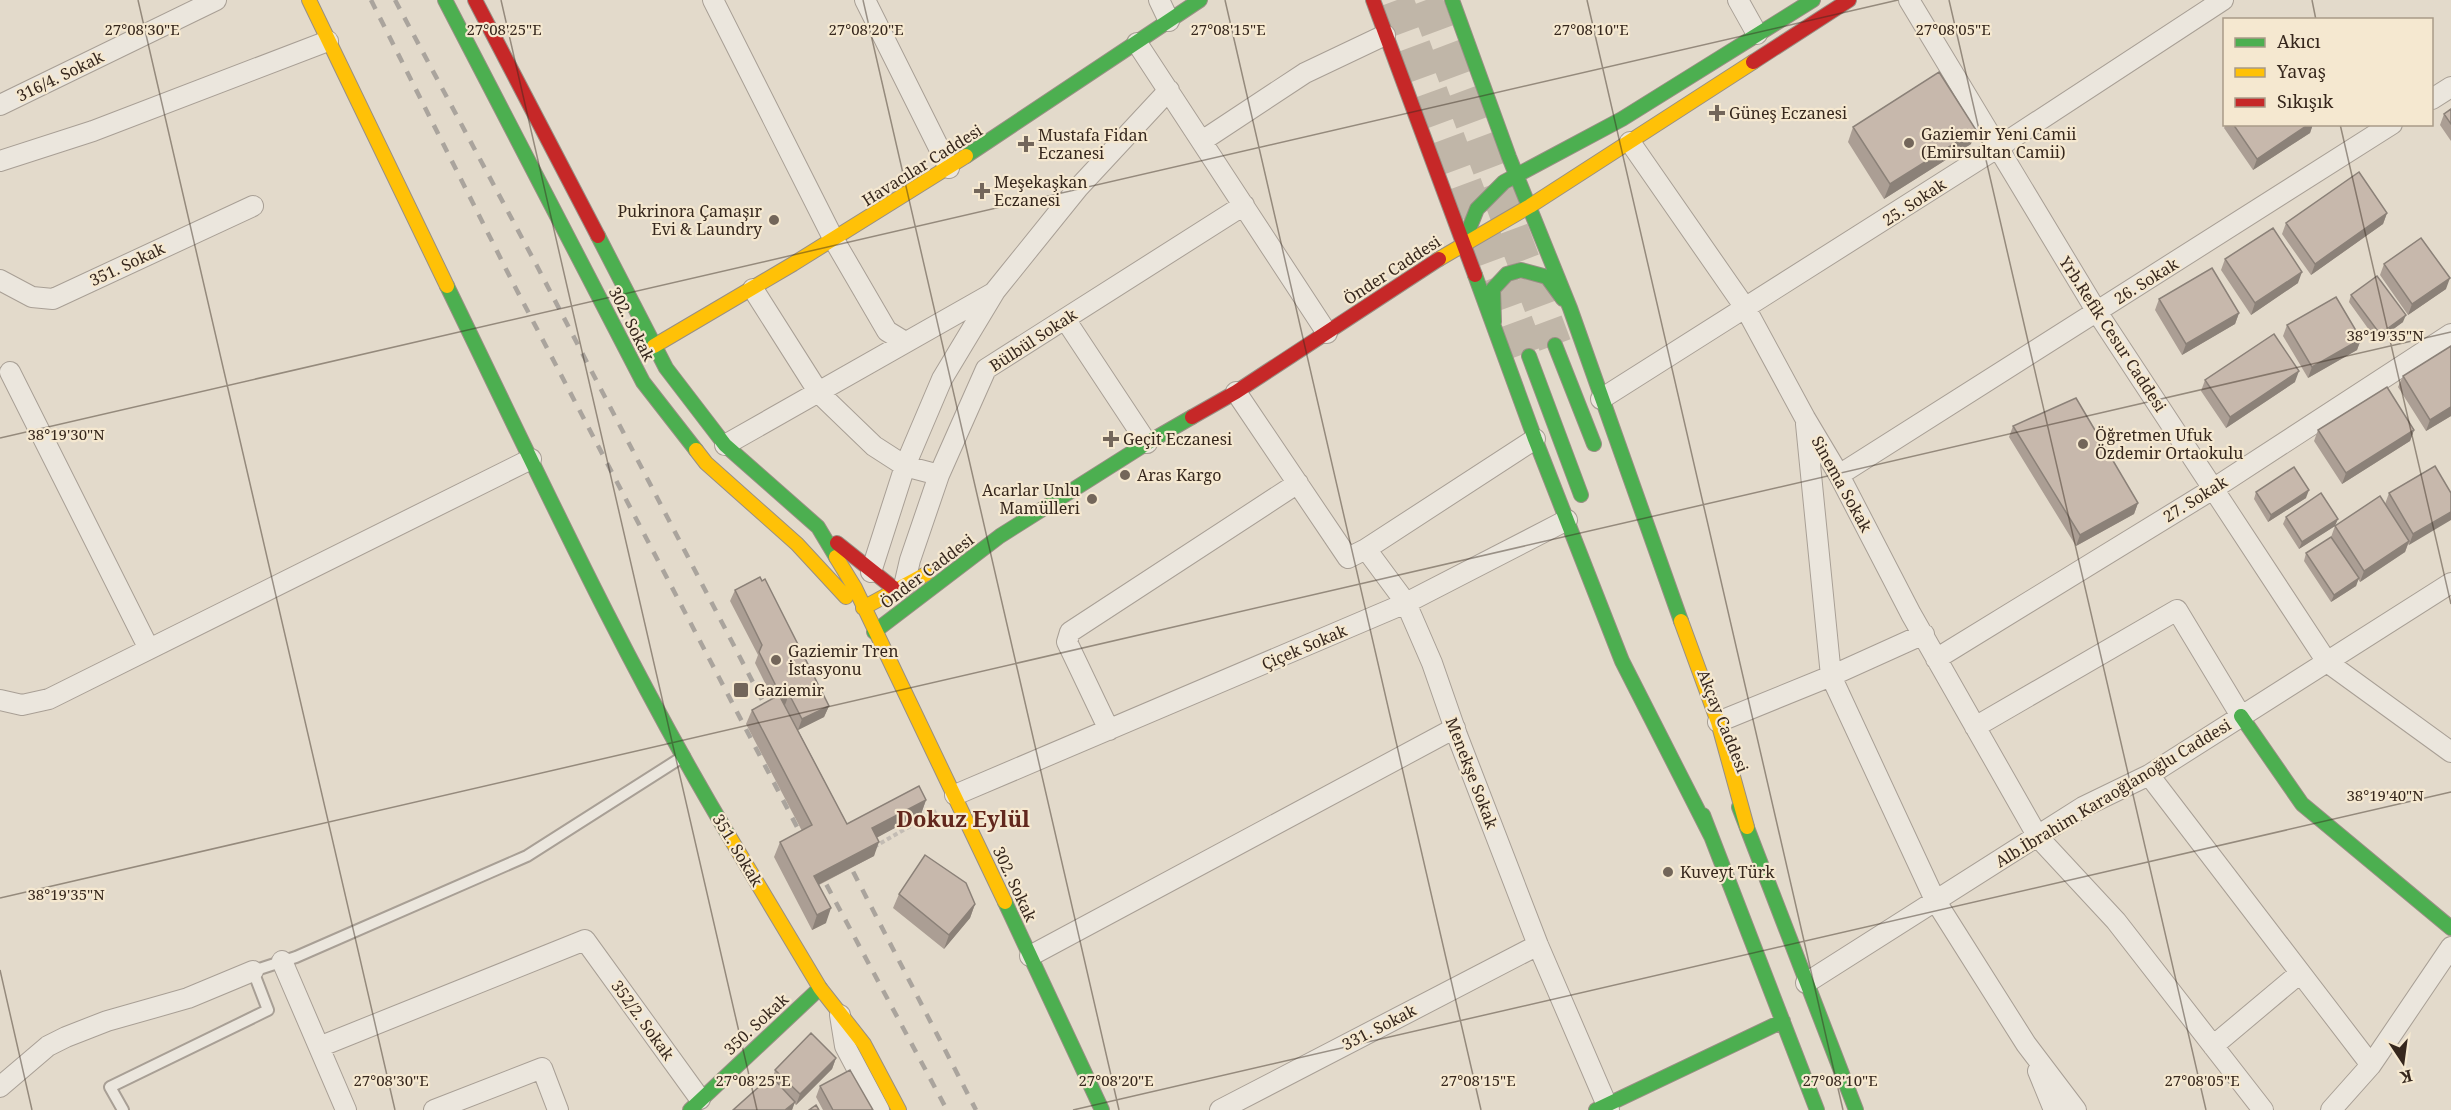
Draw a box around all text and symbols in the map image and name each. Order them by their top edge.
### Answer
legend [2223,18,2433,126]
text: 27°08'30"E [104,19,180,39]
text: 27°08'25"E [466,19,542,39]
text: 27°08'20"E [828,19,904,39]
text: 27°08'15"E [1190,19,1266,39]
text: 27°08'10"E [1553,19,1629,39]
text: 27°08'05"E [1915,19,1991,39]
text: Akıcı [2277,29,2321,53]
street label: 316/4. Sokak [13,45,108,107]
text: Yavaş [2276,59,2326,83]
text: Sıkışık [2277,89,2334,113]
place label: Güneş Eczanesi [1729,102,1847,124]
marker: Güneş Eczanesi [1710,106,1724,120]
street label: Havacılar Caddesi [858,119,986,211]
place label: Gaziemir Yeni Camii (Emirsultan Camii) [1921,123,2076,163]
place label: Mustafa Fidan Eczanesi [1038,124,1148,164]
marker: Gaziemir Yeni Camii (Emirsultan Camii) [1902,136,1916,150]
marker: Mustafa Fidan Eczanesi [1019,137,1033,151]
place label: Meşekaşkan Eczanesi [994,171,1088,211]
street label: 25. Sokak [1878,173,1951,231]
marker: Meşekaşkan Eczanesi [975,184,989,198]
place label: Pukrinora Çamaşır Evi & Laundry [617,200,763,240]
marker: Pukrinora Çamaşır Evi & Laundry [767,213,781,227]
street label: Önder Caddesi [1339,230,1445,310]
street label: 351. Sokak [86,237,169,291]
street label: Yrb.Refik Cesur Caddesi [2054,251,2172,416]
street label: 26. Sokak [2110,252,2183,309]
street label: 302. Sokak [604,283,660,365]
street label: Bülbül Sokak [985,303,1082,377]
text: 38°19'35"N [2346,325,2424,345]
text: 38°19'30"N [27,424,105,444]
place label: Öğretmen Ufuk Özdemir Ortaokulu [2095,424,2243,464]
place label: Geçit Eczanesi [1123,428,1232,450]
marker: Geçit Eczanesi [1104,432,1118,446]
street label: Sinema Sokak [1807,432,1878,537]
marker: Öğretmen Ufuk Özdemir Ortaokulu [2076,437,2090,451]
place label: Aras Kargo [1137,464,1221,486]
marker: Aras Kargo [1118,468,1132,482]
street label: 27. Sokak [2159,470,2232,527]
place label: Acarlar Unlu Mamülleri [982,479,1080,519]
marker: Acarlar Unlu Mamülleri [1085,492,1099,506]
street label: Önder Caddesi [876,529,978,613]
street label: Çiçek Sokak [1258,619,1351,675]
place label: Gaziemir Tren İstasyonu [788,640,898,680]
marker: Gaziemir Tren İstasyonu [769,653,783,667]
street label: Akçay Caddesi [1692,666,1754,776]
place label: Gaziemir [754,679,825,701]
marker: Gaziemir [732,681,750,699]
street label: Menekşe Sokak [1441,714,1504,832]
street label: Alb.İbrahim Karaoğlanoğlu Caddesi [1991,714,2235,872]
text: 38°19'40"N [2346,785,2424,805]
district label: Dokuz Eylül [896,803,1030,833]
street label: 351. Sokak [708,810,769,891]
street label: 302. Sokak [988,843,1042,926]
place label: Kuveyt Türk [1680,861,1775,883]
marker: Kuveyt Türk [1661,865,1675,879]
text: 38°19'35"N [27,884,105,904]
street label: 352/2. Sokak [606,975,680,1065]
street label: 350. Sokak [719,988,793,1060]
street label: 331. Sokak [1338,999,1420,1055]
north arrow [2373,1032,2433,1092]
text: K [2398,1065,2415,1089]
text: 27°08'30"E [353,1070,429,1090]
text: 27°08'25"E [715,1070,791,1090]
text: 27°08'20"E [1078,1070,1154,1090]
text: 27°08'15"E [1440,1070,1516,1090]
text: 27°08'10"E [1802,1070,1878,1090]
text: 27°08'05"E [2164,1070,2240,1090]

